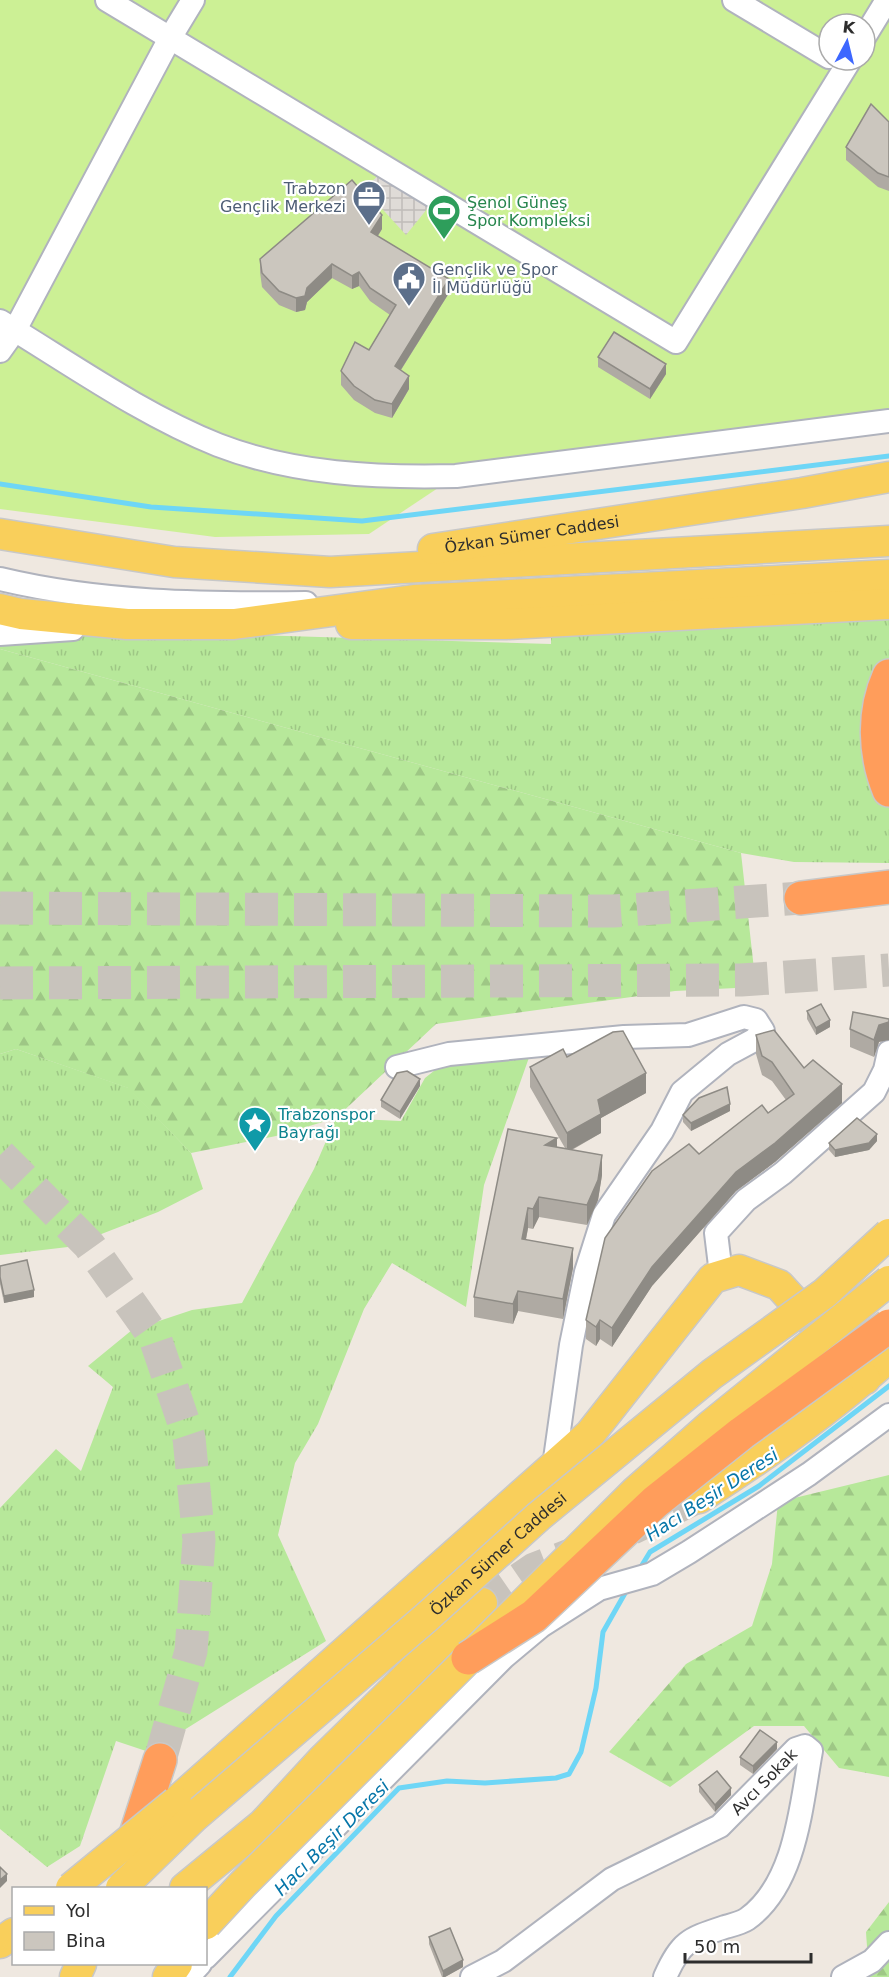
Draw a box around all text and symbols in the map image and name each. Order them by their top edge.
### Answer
north arrow [817,12,877,72]
text: K [841,17,857,38]
place label: Trabzon Gençlik Merkezi [220,179,346,216]
office icon: Trabzon Gençlik Merkezi [351,179,387,226]
sports icon: Şenol Güneş Spor Kompleksi [426,193,462,240]
place label: Şenol Güneş Spor Kompleksi [467,193,590,230]
public building icon: Gençlik ve Spor İl Müdürlüğü [391,260,427,307]
place label: Gençlik ve Spor İl Müdürlüğü [432,260,558,297]
street label: Özkan Sümer Caddesi [443,512,621,557]
place icon: Trabzonspor Bayrağı [237,1105,273,1152]
place label: Trabzonspor Bayrağı [277,1105,376,1142]
water label: Hacı Beşir Deresi [641,1444,782,1545]
street label: Özkan Sümer Caddesi [426,1488,570,1620]
street label: Avcı Sokak [727,1744,802,1819]
water label: Hacı Beşir Deresi [270,1776,393,1899]
legend [12,1887,207,1965]
text: Yol [65,1900,91,1921]
scale bar [685,1926,811,1964]
text: Bina [66,1930,106,1951]
text: 50 m [694,1936,740,1957]

